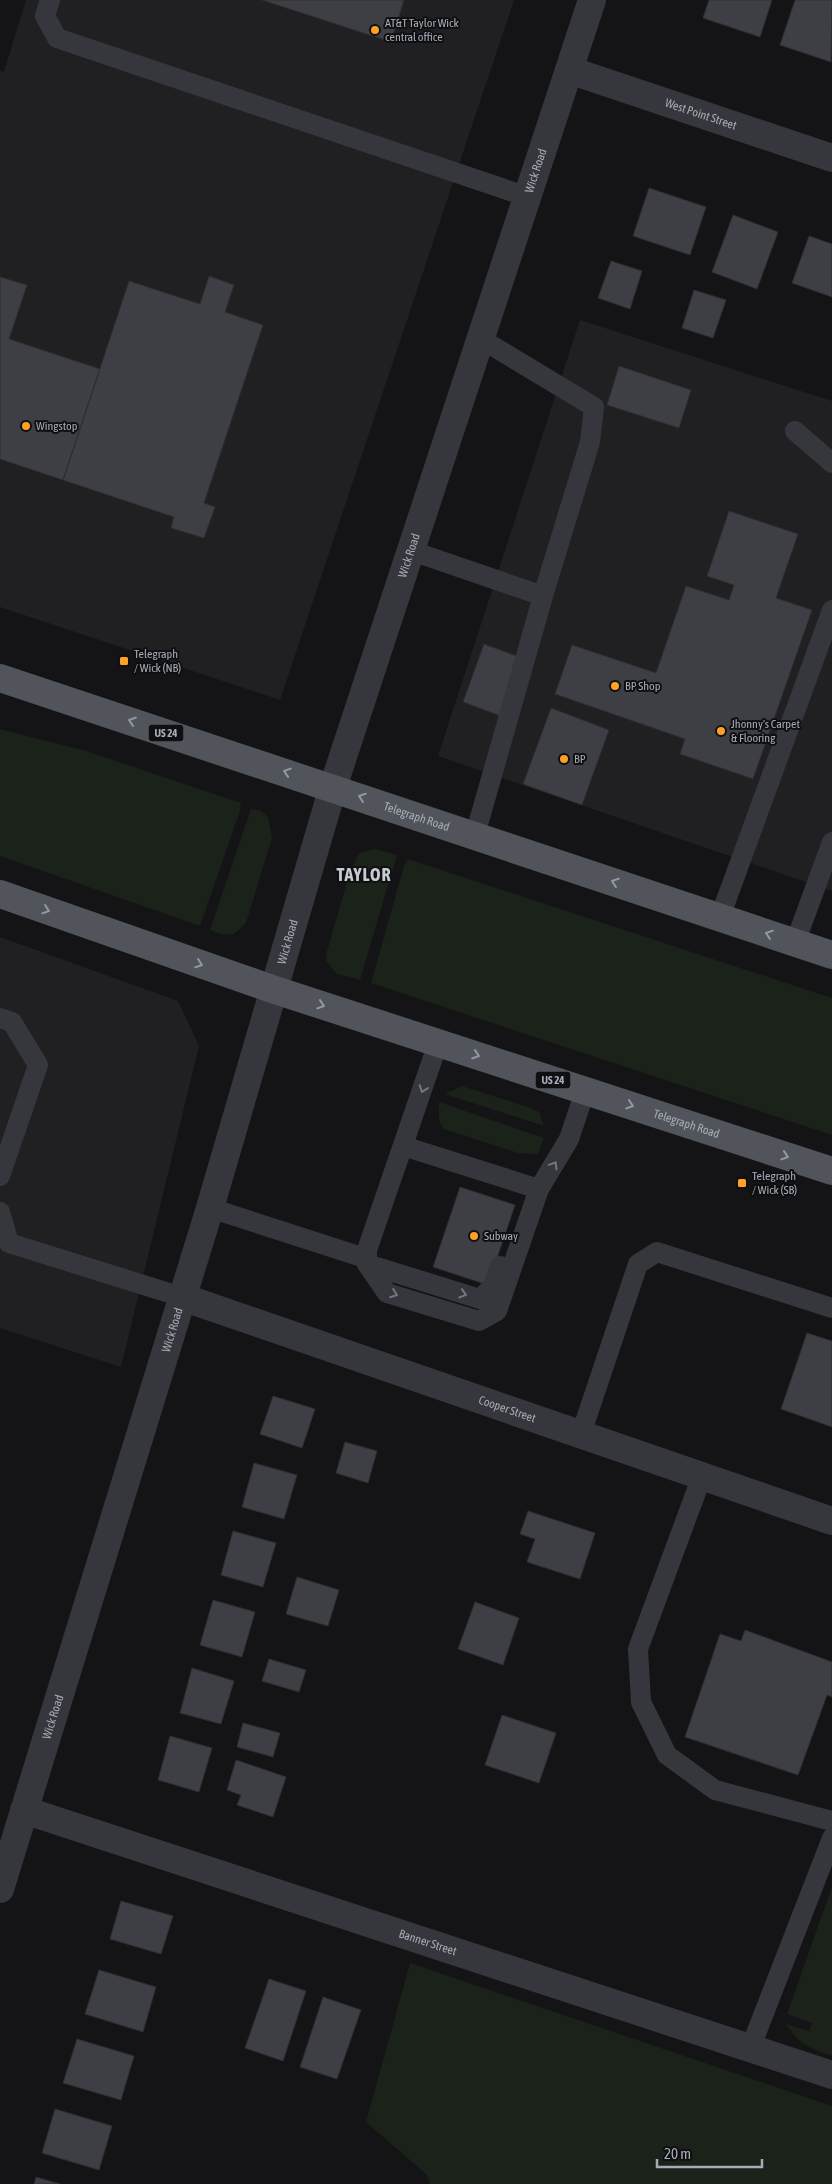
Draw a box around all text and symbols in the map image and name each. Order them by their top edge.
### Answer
place label: AT&T Taylor Wick central office [385,16,460,44]
marker: AT&T Taylor Wick central office [369,24,381,36]
street label: West Point Street [663,96,739,133]
street label: Wick Road [522,147,550,195]
place label: Wingstop [36,419,78,433]
marker: Wingstop [20,420,32,432]
street label: Wick Road [395,532,423,579]
place label: Telegraph / Wick (NB) [134,647,181,675]
marker: Telegraph / Wick (NB) [118,655,130,667]
place label: BP Shop [625,679,661,693]
marker: BP Shop [609,680,621,692]
one-way arrow [129,717,137,727]
place label: Jhonny's Carpet & Flooring [731,717,800,745]
road number: US 24 [148,724,184,741]
marker: Jhonny's Carpet & Flooring [715,725,727,737]
place label: BP [574,752,586,766]
marker: BP [558,753,570,765]
one-way arrow [283,768,292,778]
one-way arrow [358,792,366,802]
street label: Telegraph Road [382,799,451,834]
district label: TAYLOR [336,864,392,885]
one-way arrow [611,878,620,888]
one-way arrow [41,904,50,914]
street label: Wick Road [275,918,301,966]
one-way arrow [765,930,774,940]
one-way arrow [195,958,203,968]
one-way arrow [317,999,325,1009]
one-way arrow [471,1049,480,1059]
road number: US 24 [536,1072,570,1088]
one-way arrow [418,1084,428,1093]
one-way arrow [626,1100,634,1110]
street label: Telegraph Road [652,1106,721,1141]
one-way arrow [780,1150,789,1160]
one-way arrow [547,1161,557,1170]
place label: Telegraph / Wick (SB) [752,1169,797,1197]
marker: Telegraph / Wick (SB) [736,1177,748,1189]
place label: Subway [484,1229,518,1243]
marker: Subway [468,1230,480,1242]
one-way arrow [390,1288,398,1298]
one-way arrow [459,1288,467,1298]
street label: Wick Road [159,1306,186,1354]
street label: Cooper Street [477,1393,538,1426]
street label: Wick Road [40,1693,66,1741]
street label: Banner Street [397,1926,459,1959]
scale bar [657,2136,762,2168]
text: 20 m [664,2145,691,2162]

